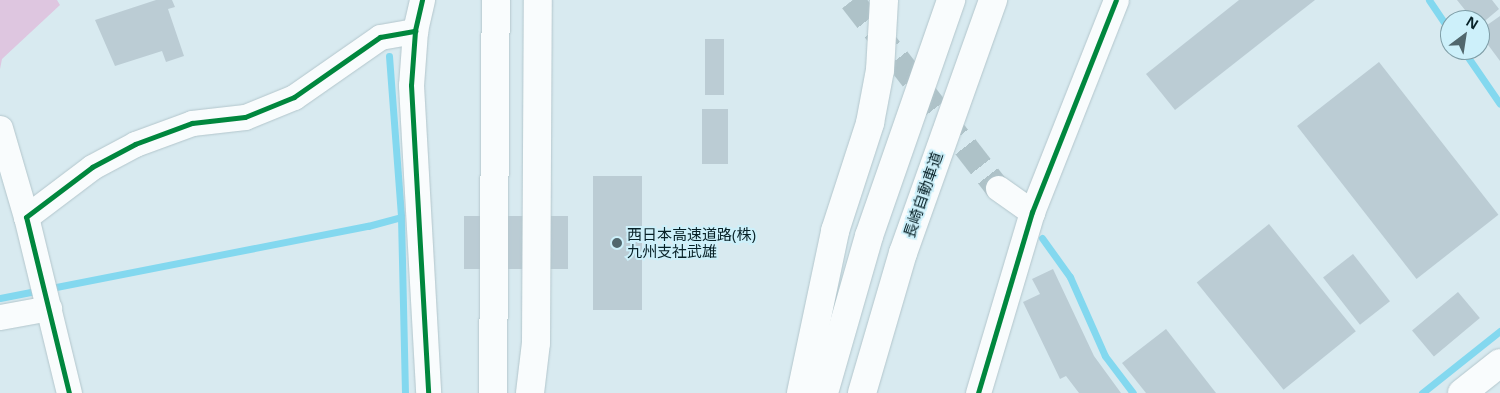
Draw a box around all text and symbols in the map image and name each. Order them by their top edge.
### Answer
north arrow [1440,10,1490,60]
text: N [1463,11,1482,34]
street label: 長崎自動車道 [900,150,946,240]
place label: 西日本高速道路(株) 九州支社武雄 [627,225,756,260]
marker: 西日本高速道路(株) 九州支社武雄 [611,237,623,249]

